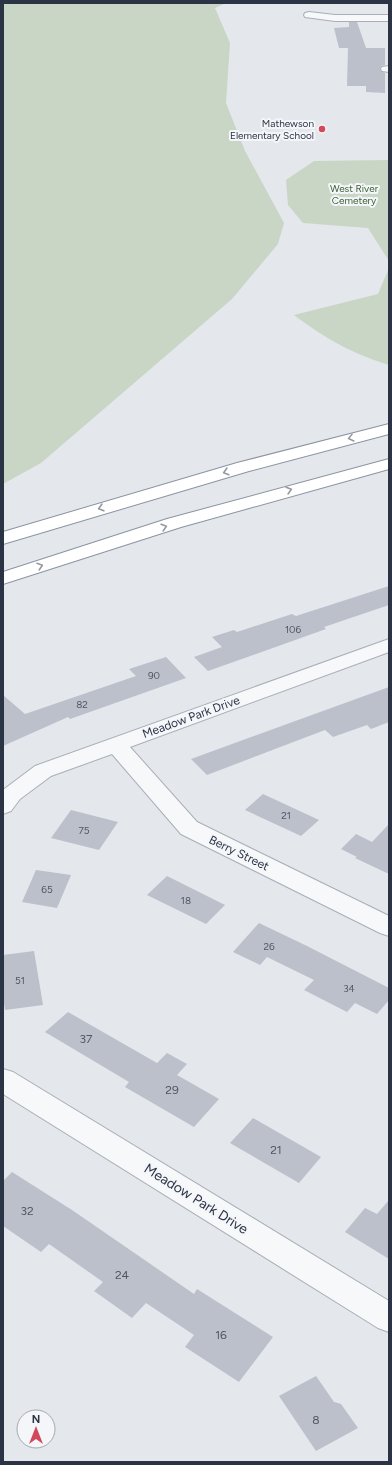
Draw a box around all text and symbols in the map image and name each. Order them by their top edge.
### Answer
place label: Mathewson Elementary School [230,117,314,142]
marker: Mathewson Elementary School [317,124,327,134]
park label: West River Cemetery [330,182,379,207]
one-way arrow [348,434,354,442]
one-way arrow [222,467,229,476]
one-way arrow [285,486,292,495]
one-way arrow [97,503,104,512]
one-way arrow [160,523,167,532]
one-way arrow [36,562,43,570]
house number: 106 [285,623,301,636]
house number: 90 [148,669,160,682]
street label: Meadow Park Drive [140,693,242,741]
house number: 82 [76,698,88,711]
house number: 21 [281,809,291,822]
house number: 75 [78,824,90,837]
street label: Berry Street [207,832,272,874]
house number: 65 [41,883,53,896]
house number: 18 [181,894,191,907]
house number: 26 [263,940,275,953]
house number: 51 [15,974,25,987]
house number: 34 [343,982,355,995]
house number: 37 [80,1032,93,1046]
house number: 29 [165,1083,179,1097]
house number: 21 [270,1143,282,1157]
street label: Meadow Park Drive [141,1160,252,1238]
house number: 32 [20,1204,34,1218]
house number: 24 [115,1268,130,1282]
house number: 16 [215,1328,227,1342]
north arrow [16,1409,56,1449]
text: N [32,1413,40,1426]
house number: 8 [312,1413,320,1427]

